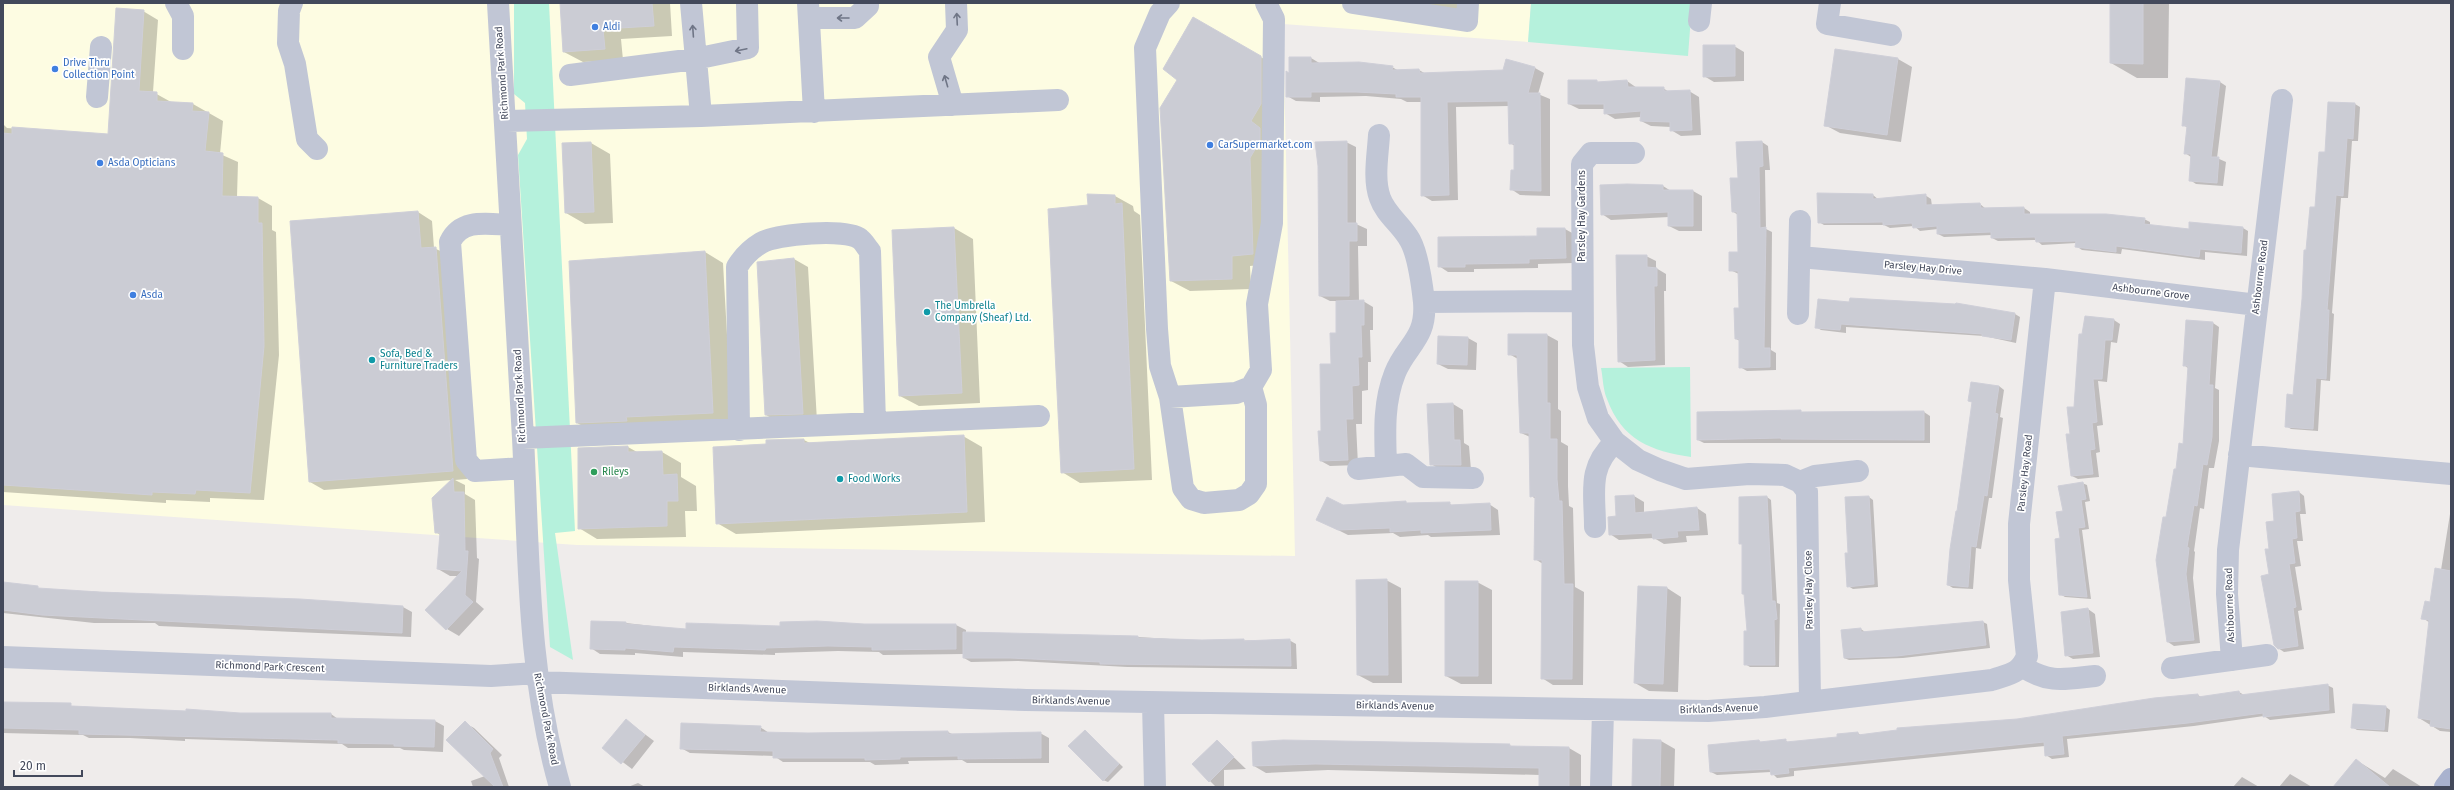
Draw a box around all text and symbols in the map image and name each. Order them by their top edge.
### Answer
one-way arrow [953,13,961,26]
one-way arrow [837,14,850,22]
place label: Aldi [603,21,621,33]
marker: Aldi [590,22,600,32]
one-way arrow [689,25,697,38]
street label: Richmond Park Road [493,26,511,120]
one-way arrow [734,46,747,54]
place label: Drive Thru Collection Point [63,57,135,81]
marker: Drive Thru Collection Point [50,64,60,74]
one-way arrow [942,75,949,88]
place label: CarSupermarket.com [1218,139,1313,151]
marker: CarSupermarket.com [1205,140,1215,150]
place label: Asda Opticians [108,157,176,169]
marker: Asda Opticians [95,158,105,168]
street label: Parsley Hay Gardens [1576,170,1588,262]
street label: Ashbourne Road [2249,239,2271,315]
street label: Parsley Hay Drive [1884,259,1962,277]
street label: Ashbourne Grove [2112,281,2190,303]
place label: Asda [141,289,163,301]
marker: Asda [128,290,138,300]
place label: The Umbrella Company (Sheaf) Ltd. [935,300,1031,324]
marker: The Umbrella Company (Sheaf) Ltd. [922,307,932,317]
place label: Sofa, Bed & Furniture Traders [380,348,458,372]
street label: Richmond Park Road [512,349,528,443]
marker: Sofa, Bed & Furniture Traders [367,355,377,365]
street label: Parsley Hay Road [2015,434,2035,512]
place label: Rileys [602,466,629,478]
marker: Rileys [589,467,599,477]
place label: Food Works [848,473,901,485]
marker: Food Works [835,474,845,484]
street label: Parsley Hay Close [1802,550,1816,630]
street label: Ashbourne Road [2223,567,2237,643]
street label: Richmond Park Crescent [215,659,325,675]
street label: Richmond Park Road [531,672,561,766]
street label: Birklands Avenue [708,682,786,696]
street label: Birklands Avenue [1032,694,1110,708]
street label: Birklands Avenue [1356,699,1434,713]
street label: Birklands Avenue [1680,702,1758,716]
scale bar [14,752,82,778]
text: 20 m [20,759,46,773]

